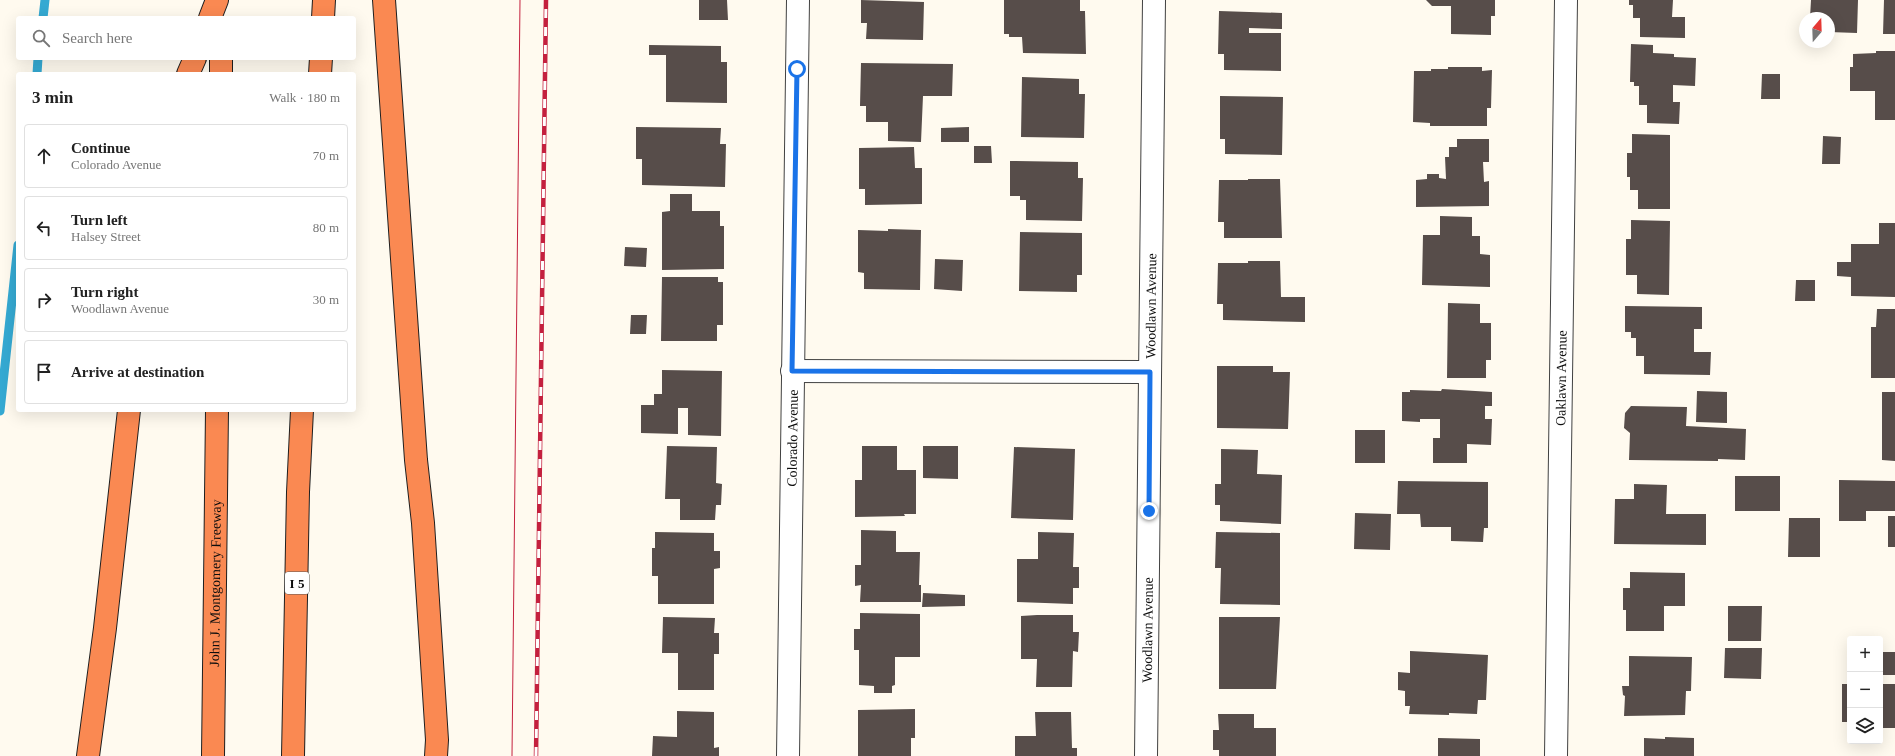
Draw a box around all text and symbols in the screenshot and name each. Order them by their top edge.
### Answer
north arrow [1799,12,1835,48]
search box [16,16,356,60]
icon: search [30,27,52,49]
text: Search here [62,30,132,46]
route start [788,60,806,78]
text: 3 min [32,88,73,107]
text: Walk · 180 m [269,90,340,105]
text: Continue [71,140,130,156]
icon: ahead [33,145,55,167]
text: 70 m [313,148,339,163]
text: Colorado Avenue [71,157,161,172]
text: Turn left [71,212,128,228]
icon: left [33,217,55,239]
text: 80 m [313,220,339,235]
text: Halsey Street [71,229,141,244]
street label: Woodlawn Avenue [1143,253,1159,359]
text: Turn right [71,284,138,300]
icon: right [33,289,55,311]
text: 30 m [313,292,339,307]
text: Woodlawn Avenue [71,301,169,316]
street label: Oaklawn Avenue [1553,330,1569,426]
icon: arrive [33,361,55,383]
text: Arrive at destination [71,364,204,380]
street label: Colorado Avenue [784,389,800,487]
street label: John J. Montgomery Freeway [207,499,223,667]
route end [1140,502,1158,520]
road number: I 5 [285,572,309,594]
street label: Woodlawn Avenue [1139,577,1155,683]
map controls [1847,636,1883,744]
button: + [1847,636,1883,672]
button: − [1847,672,1883,708]
button: layers [1847,708,1883,744]

